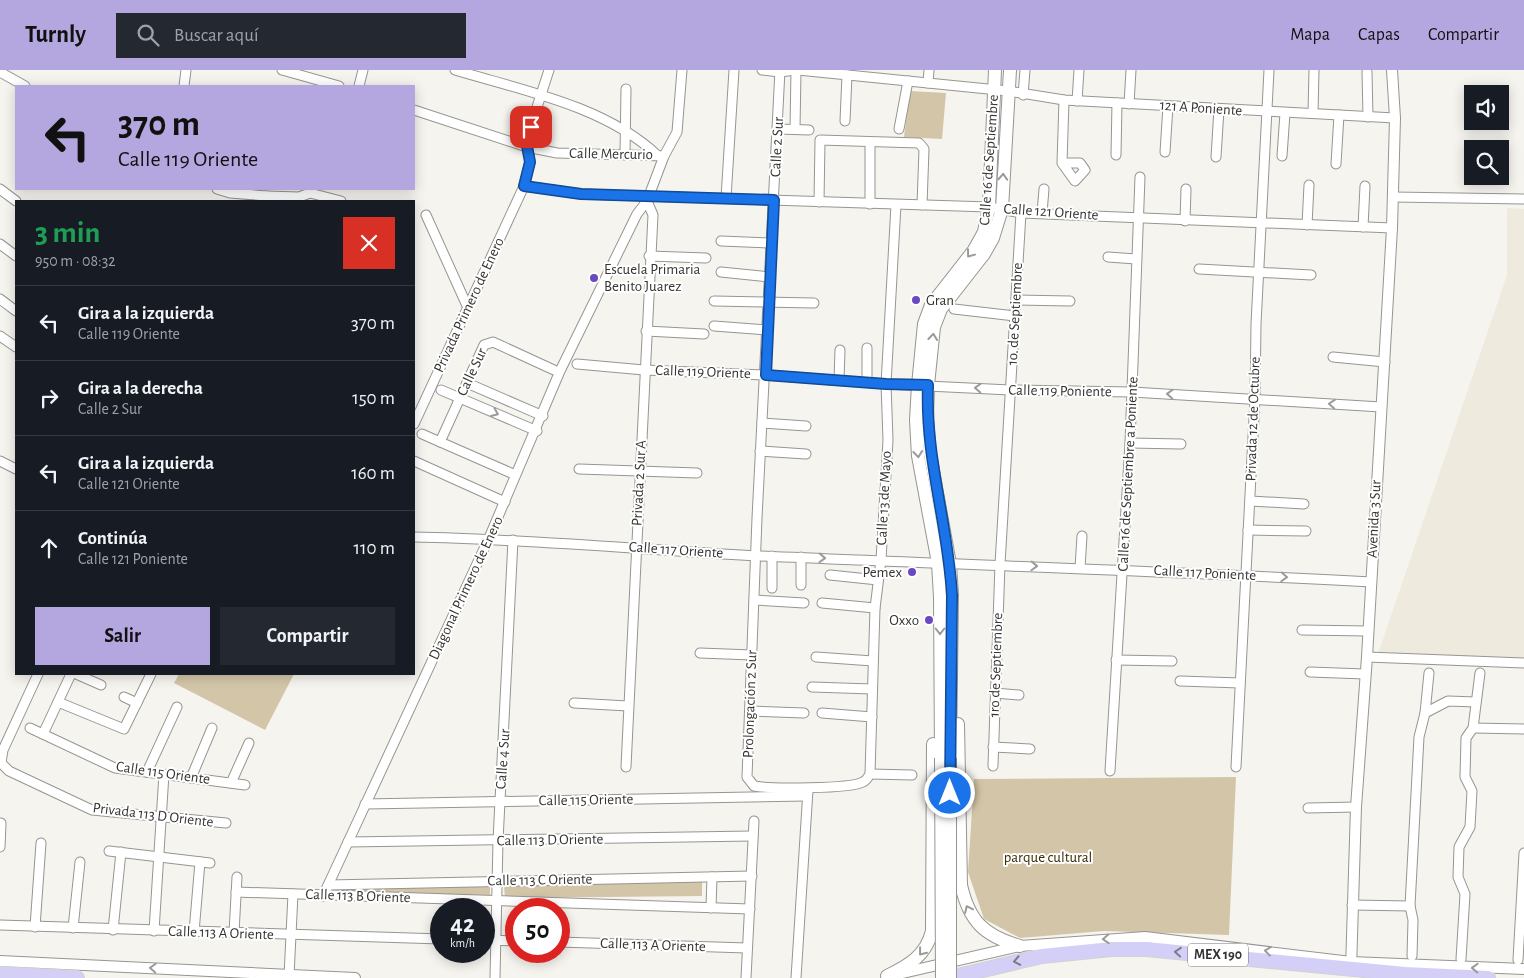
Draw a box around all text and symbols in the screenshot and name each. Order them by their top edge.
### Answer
search box [116,13,466,58]
icon: search [134,21,162,49]
text: Turnly [25,23,86,47]
text: Buscar aquí [174,26,259,45]
text: Mapa [1290,26,1330,44]
text: Capas [1358,26,1400,44]
text: Compartir [1428,26,1499,44]
map controls [1464,85,1509,185]
button: sound [1464,85,1509,130]
street label: Calle 16 de Septiembre [977,94,1001,226]
street label: 121 A Poniente [1159,98,1243,118]
icon: left [35,105,100,170]
pin [510,106,552,148]
text: 370 m [118,107,200,142]
icon: arrive [517,113,545,141]
street label: Calle 2 Sur [768,116,786,177]
button: search [1464,140,1509,185]
street label: Calle Mercurio [569,146,653,162]
text: Calle 119 Oriente [118,148,258,170]
one-way arrow [998,172,1009,180]
street label: Calle 121 Oriente [1003,201,1099,223]
button: close [343,217,395,269]
text: 3 min [35,218,100,248]
street label: Privada Primero de Enero [431,235,507,375]
one-way arrow [968,248,976,257]
text: 950 m · 08:32 [35,253,116,269]
place label: Escuela Primaria Benito Juarez [604,262,701,294]
street label: 1o. de Septiembre [1005,262,1025,366]
marker: Escuela Primaria Benito Juarez [588,272,600,284]
place label: Gran [926,293,954,308]
marker: Gran [910,294,922,306]
text: Gira a la izquierda [78,304,214,323]
icon: left [35,309,63,337]
text: 370 m [351,314,395,333]
text: Calle 119 Oriente [78,326,180,342]
one-way arrow [927,332,938,340]
street label: Calle Sur [454,346,490,398]
street label: Privada 12 de Octubre [1243,356,1263,482]
street label: Calle 119 Oriente [655,363,751,381]
street label: Calle 16 de Septiembre a Poniente [1115,376,1141,572]
text: Gira a la derecha [78,379,203,398]
one-way arrow [974,383,982,394]
street label: Calle 119 Poniente [1008,383,1112,399]
icon: right [35,384,63,412]
one-way arrow [1166,388,1174,399]
text: 150 m [352,389,395,408]
one-way arrow [1328,398,1336,409]
text: Calle 2 Sur [78,401,142,417]
one-way arrow [490,406,499,417]
street label: Privada 2 Sur A [629,439,649,526]
street label: Calle 13 de Mayo [874,450,894,546]
one-way arrow [912,450,923,458]
text: Gira a la izquierda [78,454,214,473]
icon: left [35,459,63,487]
text: 160 m [351,464,395,483]
text: Calle 121 Oriente [78,476,180,492]
street label: Avenida 3 Sur [1364,479,1384,558]
street label: Diagonal Primero de Enero [426,514,506,662]
text: Continúa [78,529,147,548]
icon: ahead [35,534,63,562]
text: 110 m [354,539,395,558]
street label: Calle 117 Oriente [628,539,724,561]
text: Calle 121 Poniente [78,551,188,567]
one-way arrow [818,553,826,563]
one-way arrow [1030,560,1038,571]
street label: Calle 117 Poniente [1153,563,1257,583]
place label: Pemex [862,565,902,580]
marker: Pemex [906,566,918,578]
one-way arrow [1280,572,1288,583]
button: Salir [35,607,210,665]
button: Compartir [220,607,395,665]
street label: 1ro de Septiembre [987,612,1005,718]
place label: Oxxo [889,613,919,628]
marker: Oxxo [923,614,935,626]
one-way arrow [935,628,945,635]
street label: Prolongación 2 Sur [741,650,759,758]
street label: Calle 4 Sur [493,728,513,790]
street label: Calle 115 Oriente [115,759,211,787]
position arrow [923,766,975,818]
street label: Calle 115 Oriente [539,792,634,808]
street label: Privada 113 D Oriente [92,800,214,830]
street label: Calle 113 D Oriente [496,832,604,848]
park label: parque cultural [1004,850,1092,865]
street label: Calle 113 C Oriente [487,872,593,888]
street label: Calle 113 B Oriente [305,887,411,905]
speed limit sign: 50 [505,898,570,963]
one-way arrow [964,905,975,914]
text: 42 [450,912,475,937]
street label: Calle 113 A Oriente [168,924,274,942]
one-way arrow [1102,933,1110,944]
street label: Calle 113 A Oriente [600,936,706,954]
text: km/h [450,937,475,949]
road number: MEX 190 [1188,944,1248,966]
one-way arrow [919,946,928,956]
one-way arrow [1174,946,1182,957]
one-way arrow [1263,946,1271,957]
one-way arrow [1012,955,1021,966]
one-way arrow [149,963,157,974]
one-way arrow [1471,963,1479,973]

